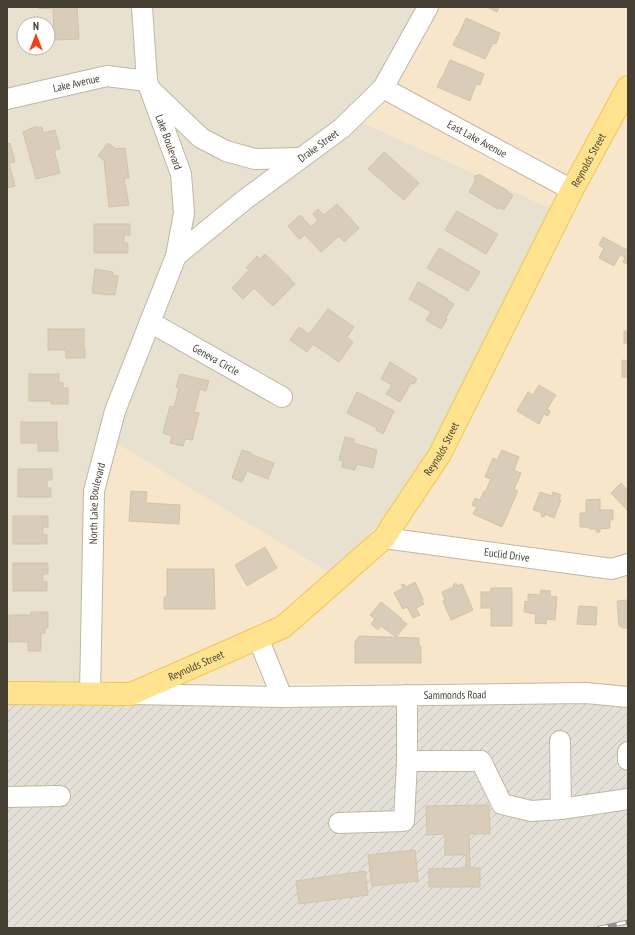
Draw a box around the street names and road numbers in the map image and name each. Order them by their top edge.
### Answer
street label: Lake Avenue [51,71,101,95]
street label: Lake Boulevard [153,112,186,172]
street label: East Lake Avenue [445,117,510,161]
street label: Drake Street [295,126,341,165]
street label: Reynolds Street [568,131,609,189]
street label: Geneva Circle [190,341,242,379]
street label: Reynolds Street [421,420,462,478]
street label: North Lake Boulevard [86,461,108,544]
street label: Euclid Drive [483,545,531,565]
street label: Reynolds Street [166,647,226,684]
street label: Sammonds Road [424,687,487,702]

